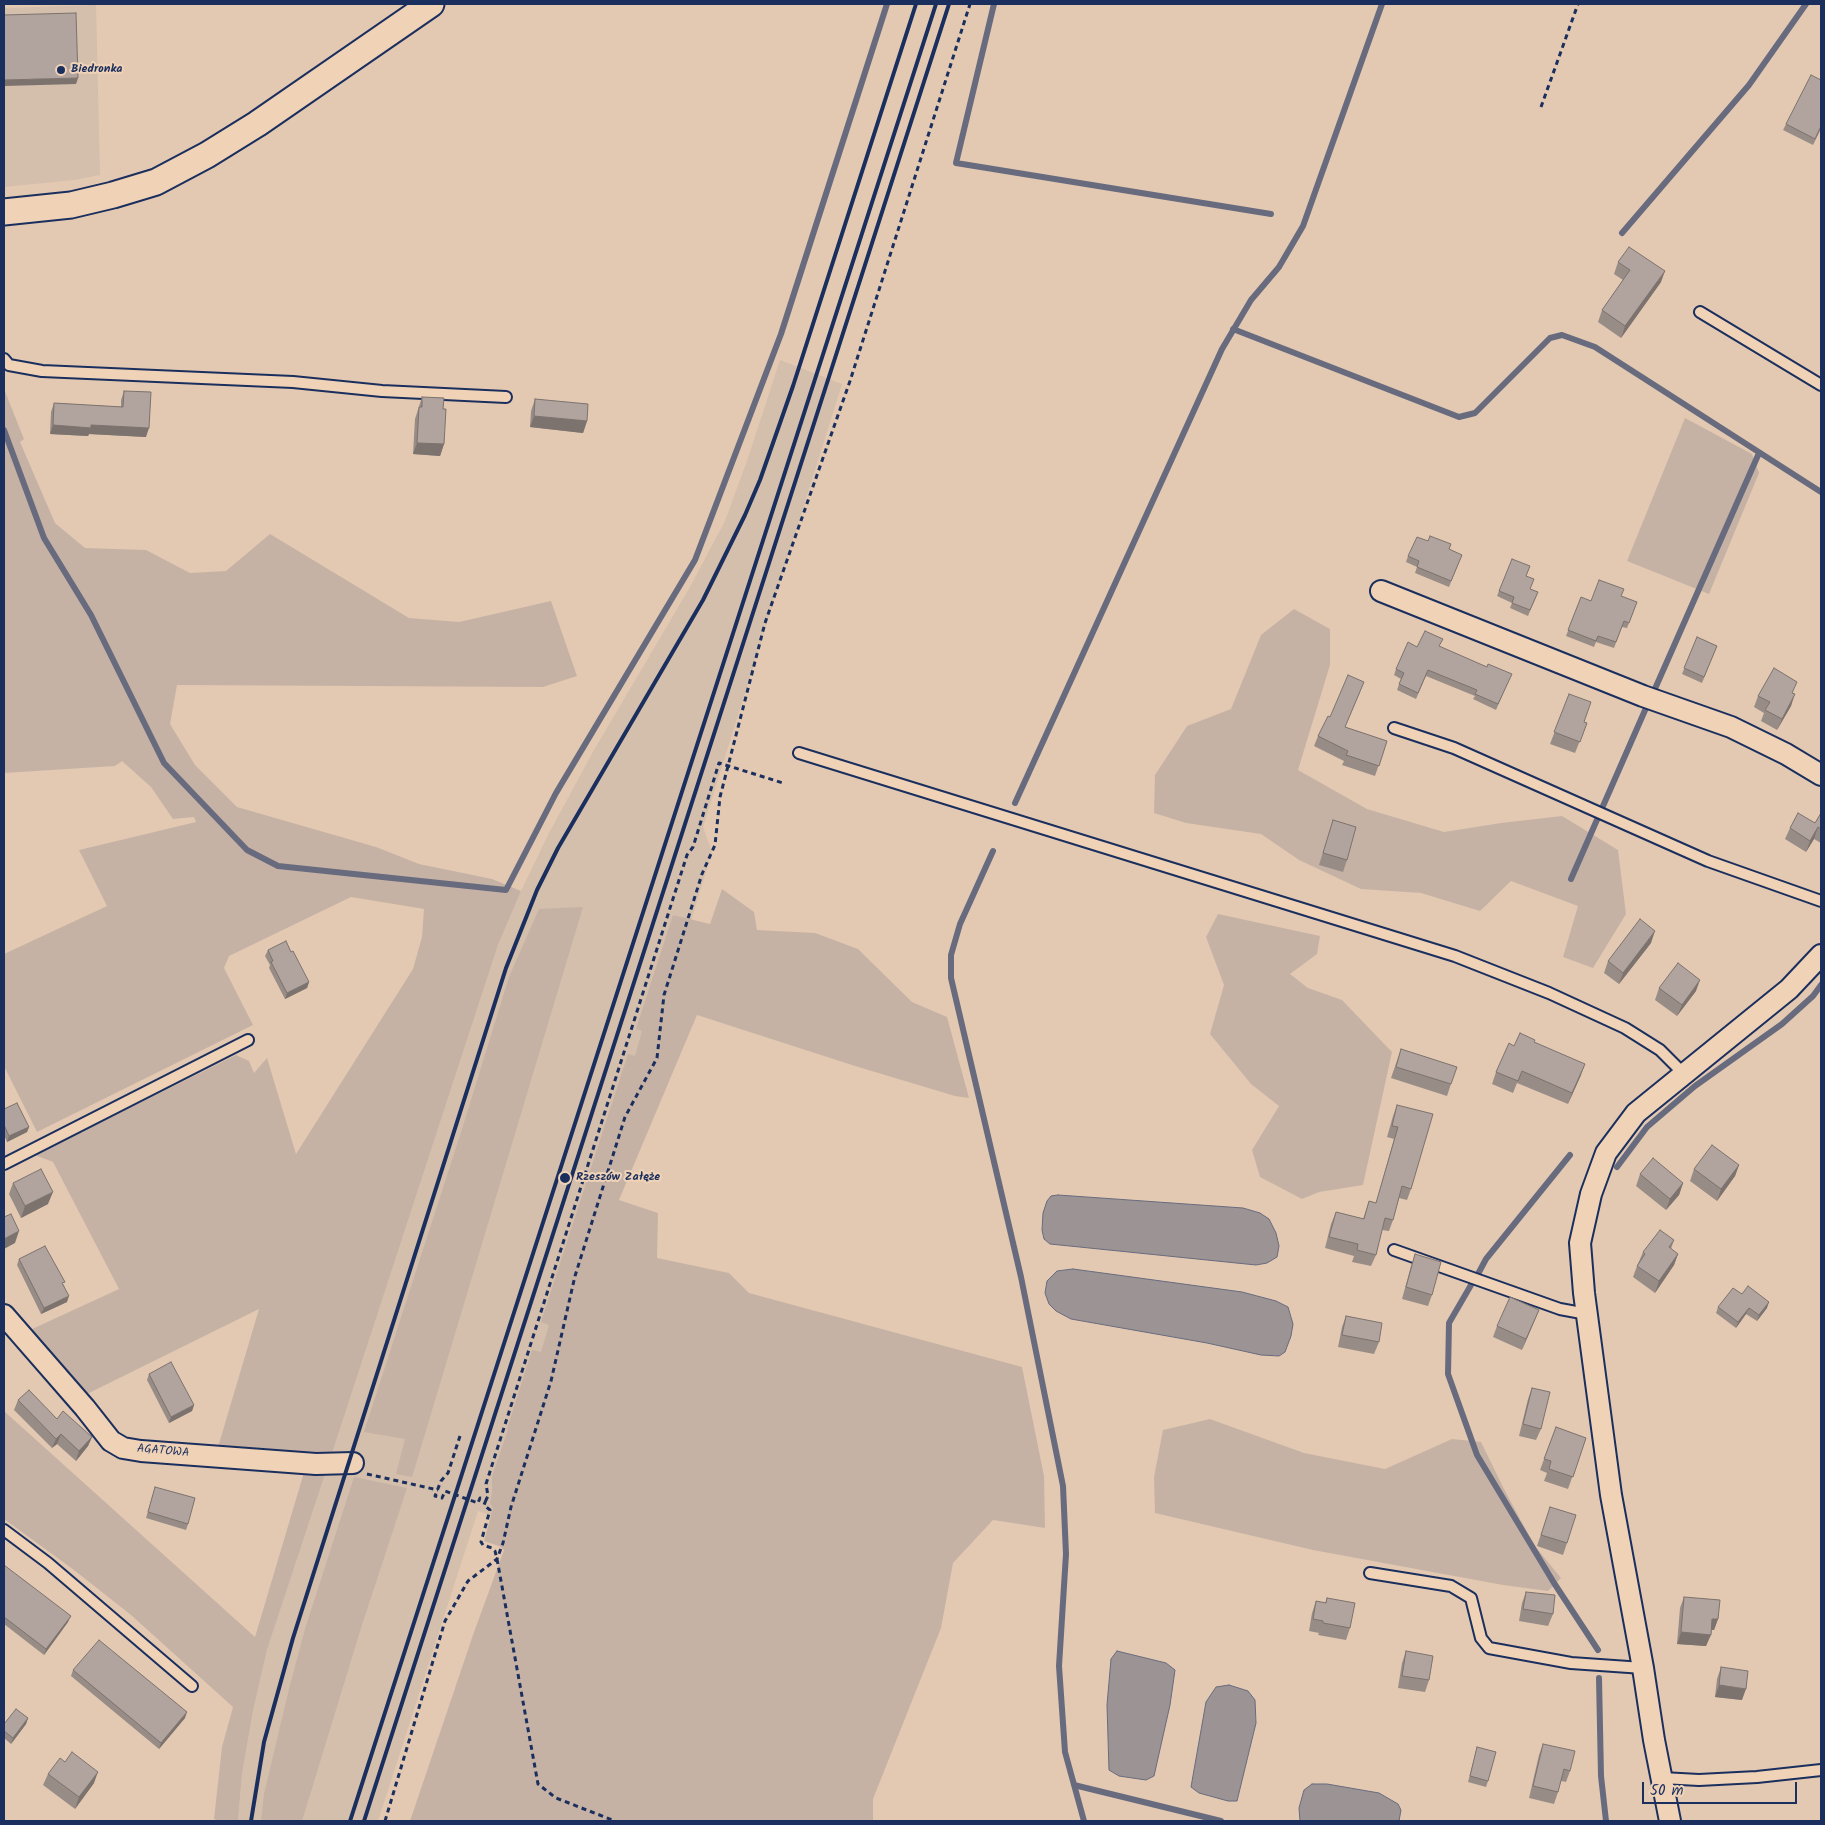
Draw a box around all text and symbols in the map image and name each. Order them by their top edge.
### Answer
place label: Biedronka [71,63,122,77]
marker: Biedronka [55,64,67,76]
marker: Rzeszów Załęże [558,1171,572,1185]
place label: Rzeszów Załęże [576,1171,660,1185]
street label: AGATOWA [136,1443,190,1461]
scale bar [1645,1772,1800,1804]
text: 50 m [1650,1779,1684,1803]

